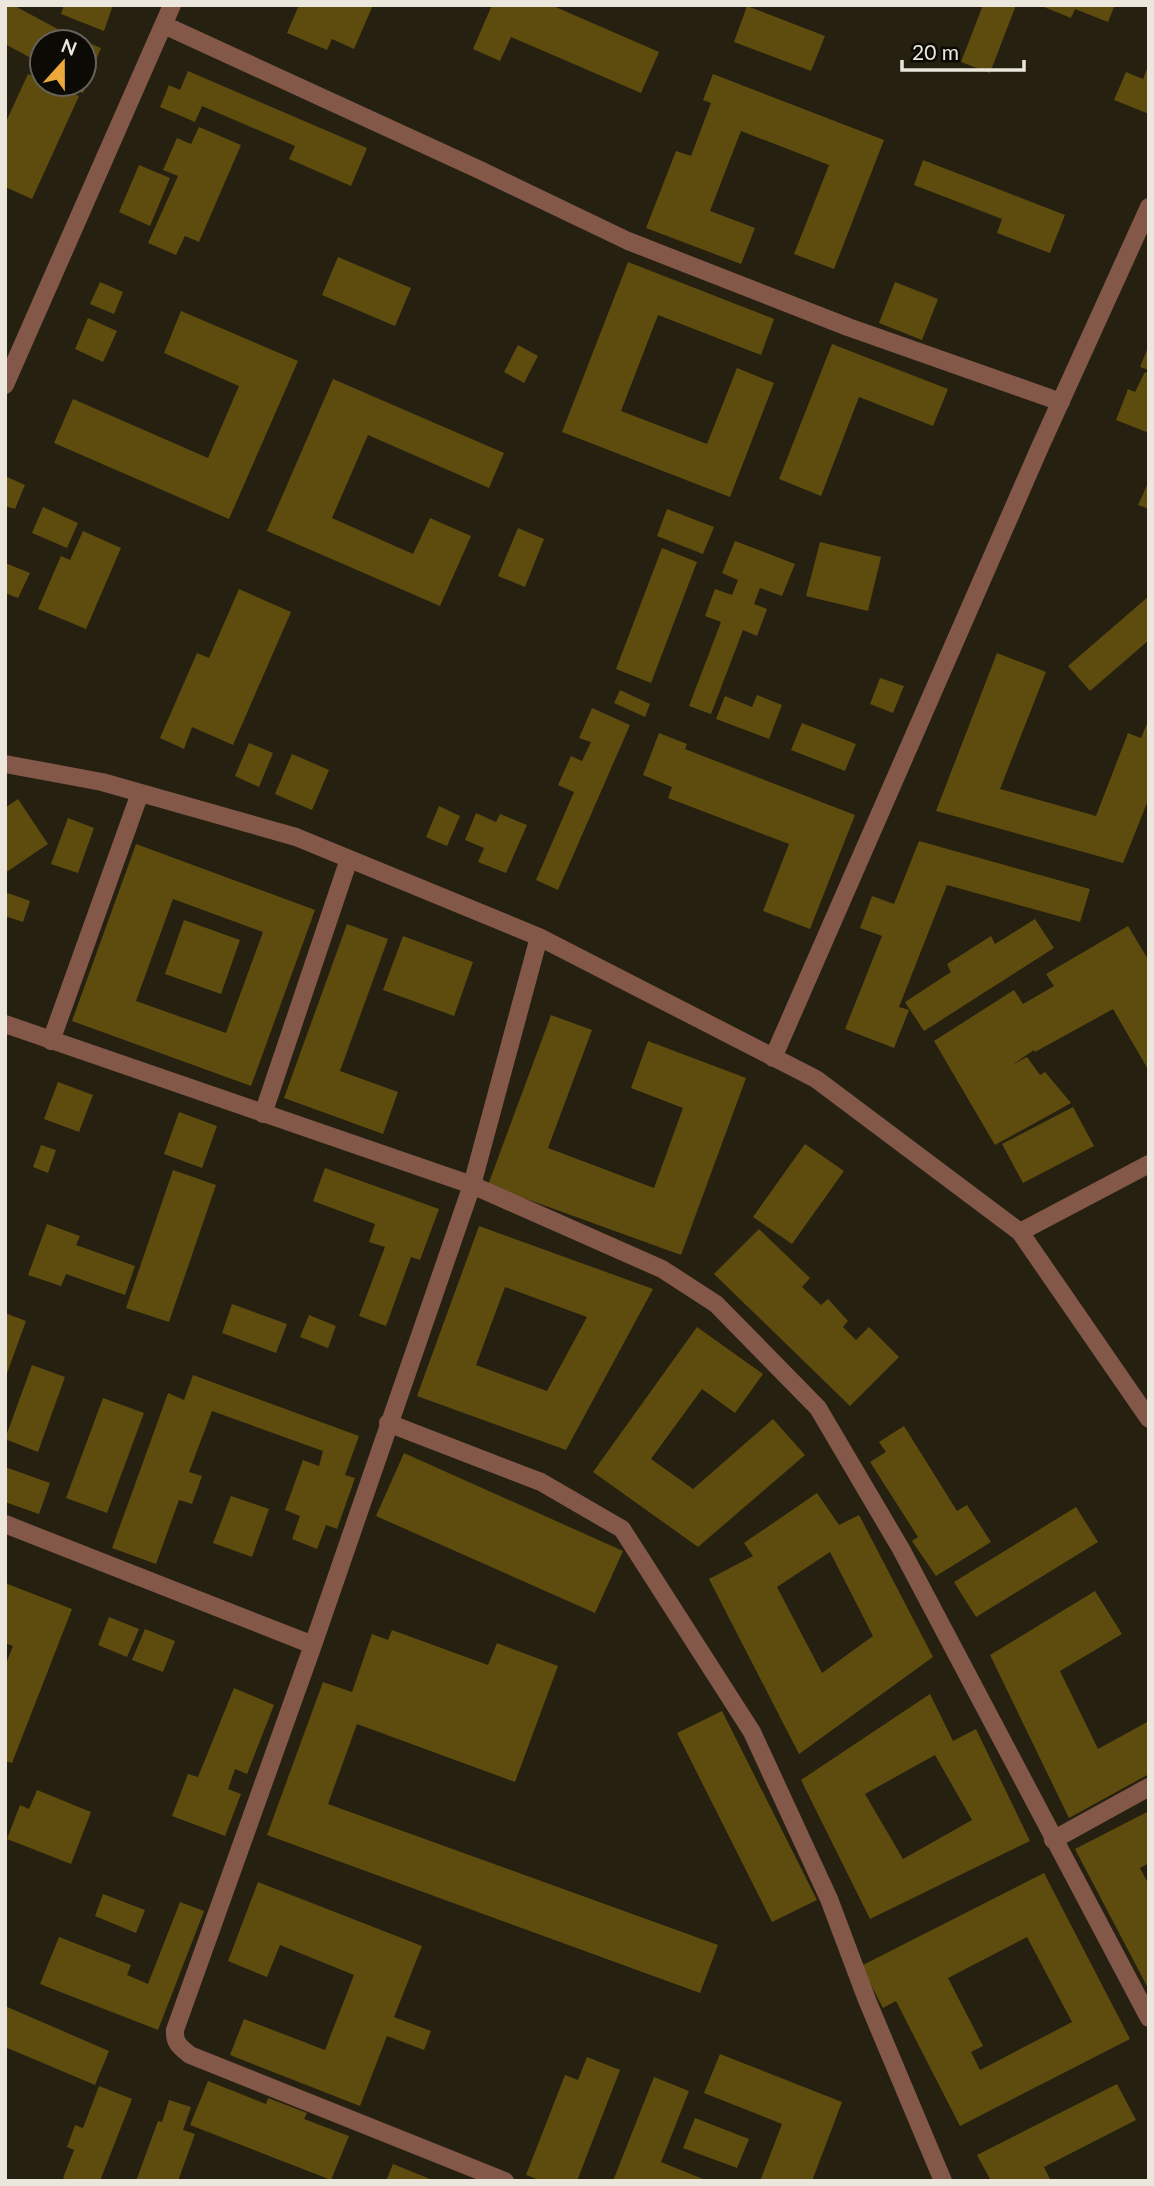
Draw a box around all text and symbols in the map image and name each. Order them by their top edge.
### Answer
north arrow [28,28,98,98]
scale bar [902,28,1024,72]
text: N [58,33,80,60]
text: 20 m [912,39,959,64]

